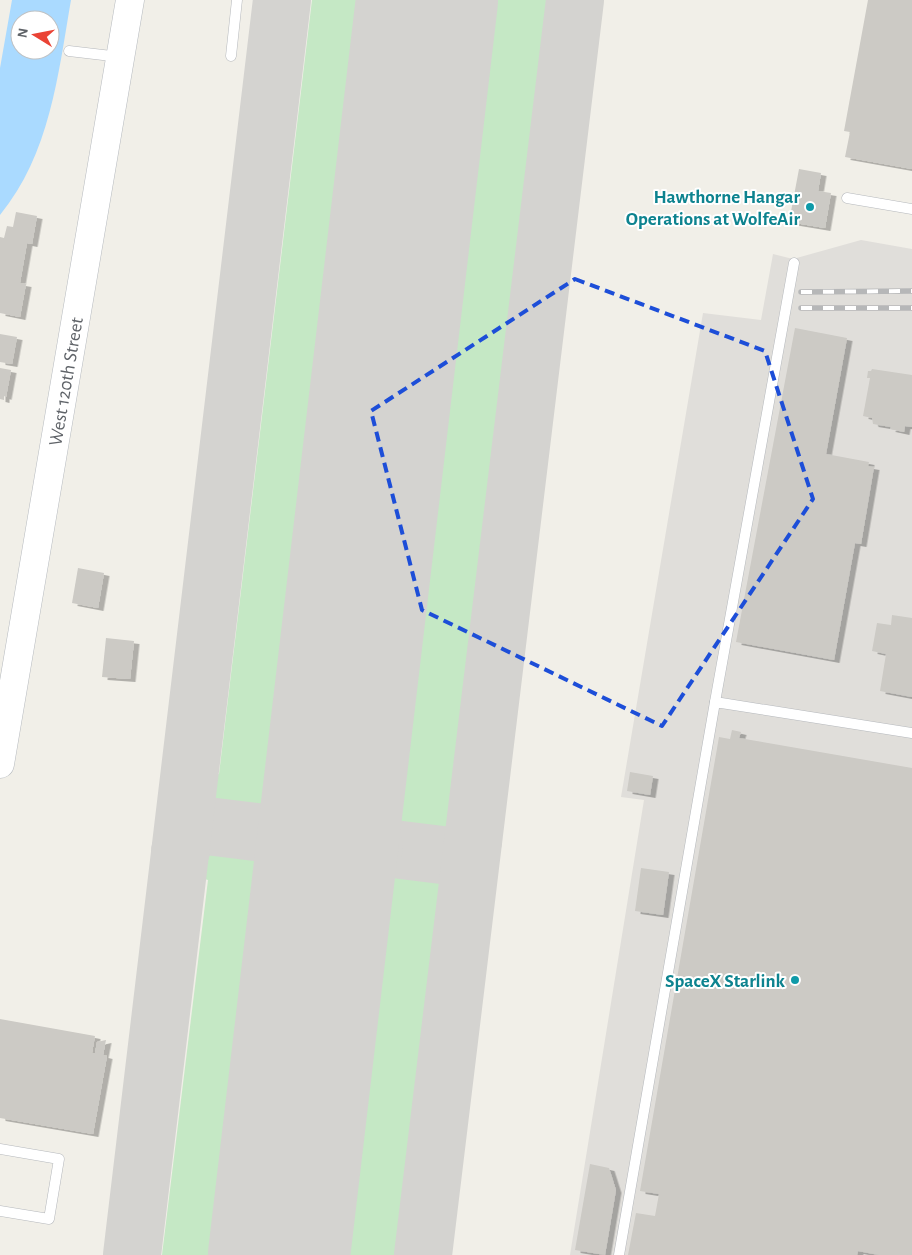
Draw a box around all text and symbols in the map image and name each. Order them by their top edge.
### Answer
north arrow [10,10,60,60]
text: N [15,27,31,39]
place label: Hawthorne Hangar Operations at WolfeAir [626,188,800,229]
marker: Hawthorne Hangar Operations at WolfeAir [804,201,816,213]
street label: West 120th Street [46,316,87,448]
place label: SpaceX Starlink [665,972,786,991]
marker: SpaceX Starlink [789,974,801,986]

